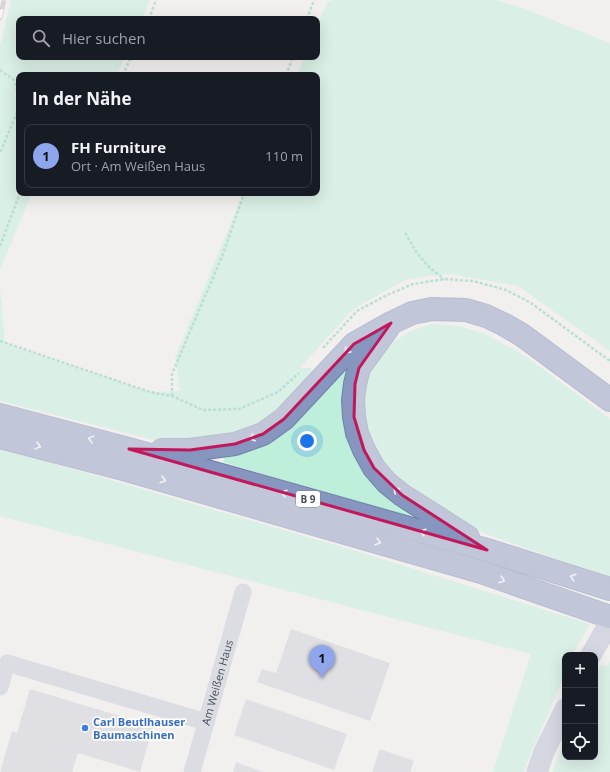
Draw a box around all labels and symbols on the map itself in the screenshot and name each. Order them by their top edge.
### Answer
one-way arrow [344,346,352,354]
your location [297,431,317,451]
one-way arrow [249,433,256,441]
one-way arrow [88,435,95,444]
one-way arrow [35,442,41,450]
one-way arrow [160,475,167,484]
one-way arrow [393,488,401,495]
one-way arrow [281,489,288,497]
road number: B 9 [296,491,320,507]
one-way arrow [420,528,426,536]
one-way arrow [374,537,381,546]
one-way arrow [570,573,577,582]
one-way arrow [499,575,506,583]
street label: Am Weißen Haus [198,638,236,727]
pin: 1 [309,645,335,678]
place label: Carl Beutlhauser Baumaschinen [93,714,185,742]
marker: Carl Beutlhauser Baumaschinen [80,723,90,733]

